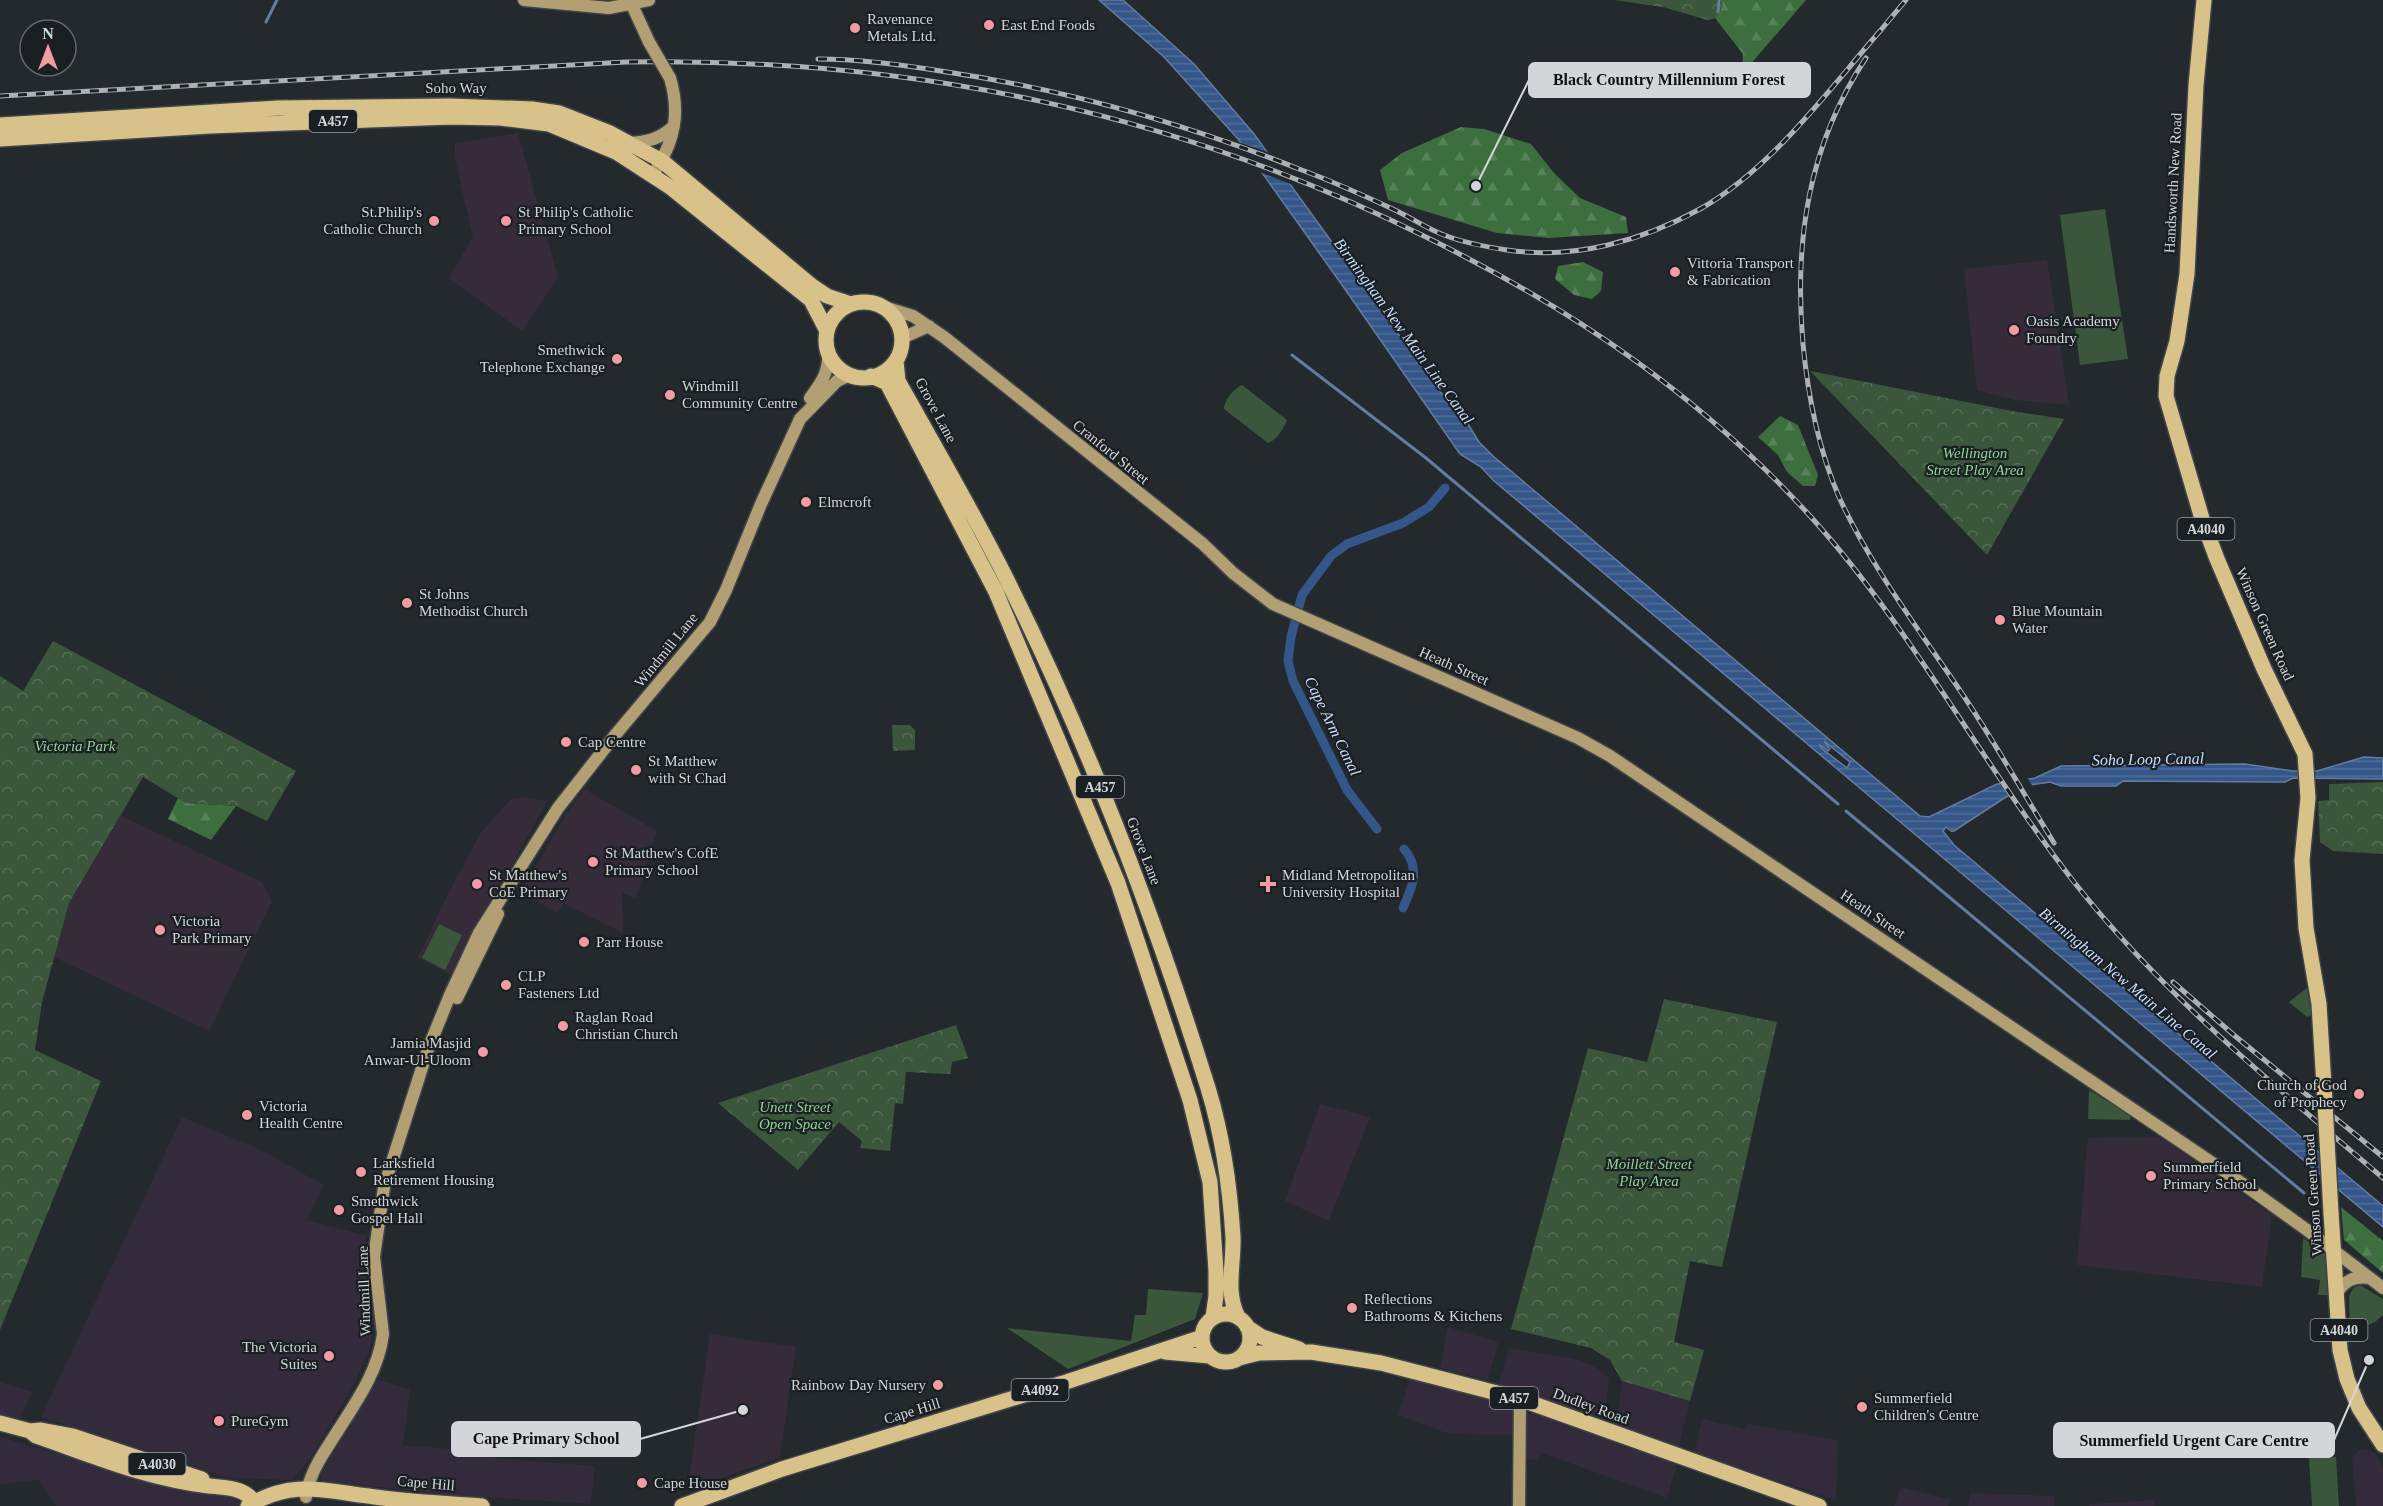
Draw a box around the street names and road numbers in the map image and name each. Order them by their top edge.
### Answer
street label: Soho Way [425,80,487,96]
road number: A457 [309,110,357,132]
street label: Handsworth New Road [2161,112,2185,254]
street label: Grove Lane [912,375,960,445]
street label: Cranford Street [1070,417,1153,488]
road number: A4040 [2178,518,2234,540]
street label: Winson Green Road [2233,565,2297,683]
street label: Windmill Lane [631,609,701,690]
street label: Heath Street [1417,644,1492,689]
road number: A457 [1076,776,1124,798]
street label: Grove Lane [1124,815,1164,887]
street label: Heath Street [1838,887,1909,942]
street label: Winson Green Road [2301,1133,2325,1256]
street label: Windmill Lane [354,1245,374,1337]
road number: A4040 [2310,1319,2368,1341]
road number: A4092 [1012,1379,1068,1401]
street label: Dudley Road [1551,1385,1632,1427]
road number: A457 [1490,1387,1538,1409]
street label: Cape Hill [882,1395,942,1427]
road number: A4030 [128,1453,186,1475]
street label: Cape Hill [396,1473,456,1493]

